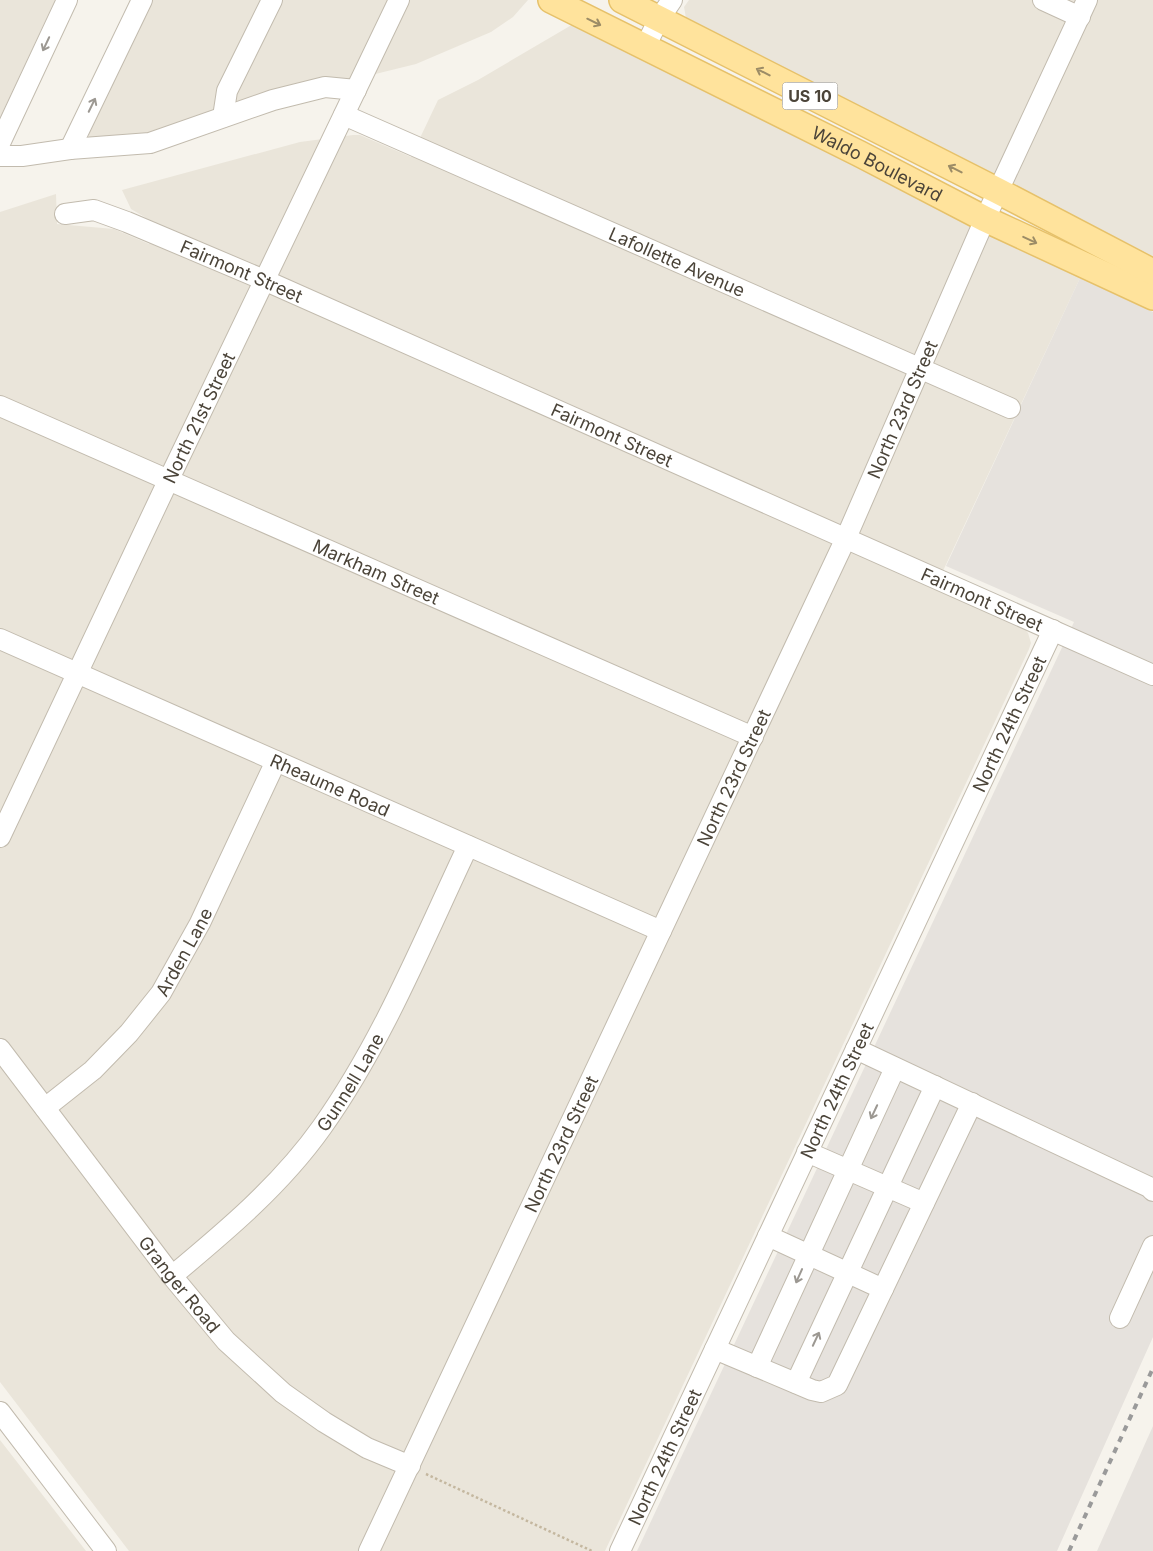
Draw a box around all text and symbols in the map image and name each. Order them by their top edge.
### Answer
one-way arrow [586,18,601,27]
one-way arrow [41,36,51,51]
one-way arrow [756,67,771,76]
road number: US 10 [782,82,838,110]
one-way arrow [87,98,97,113]
street label: Waldo Boulevard [809,121,946,206]
one-way arrow [948,164,963,173]
street label: Lafollette Avenue [606,222,748,301]
street label: Fairmont Street [177,235,306,306]
one-way arrow [1022,235,1037,245]
street label: North 23rd Street [863,337,941,482]
street label: North 21st Street [158,349,239,486]
street label: Fairmont Street [548,399,676,471]
street label: Markham Street [310,534,443,608]
street label: Fairmont Street [918,563,1046,635]
street label: North 24th Street [968,652,1050,795]
street label: North 23rd Street [692,706,774,849]
street label: Rheaume Road [267,749,393,820]
street label: Arden Lane [151,904,216,1000]
street label: North 24th Street [796,1019,878,1162]
street label: Gunnell Lane [312,1029,388,1135]
street label: North 23rd Street [520,1072,602,1216]
one-way arrow [869,1104,879,1119]
street label: Granger Road [135,1232,225,1337]
one-way arrow [793,1268,803,1283]
one-way arrow [812,1332,821,1347]
street label: North 24th Street [623,1385,705,1528]

